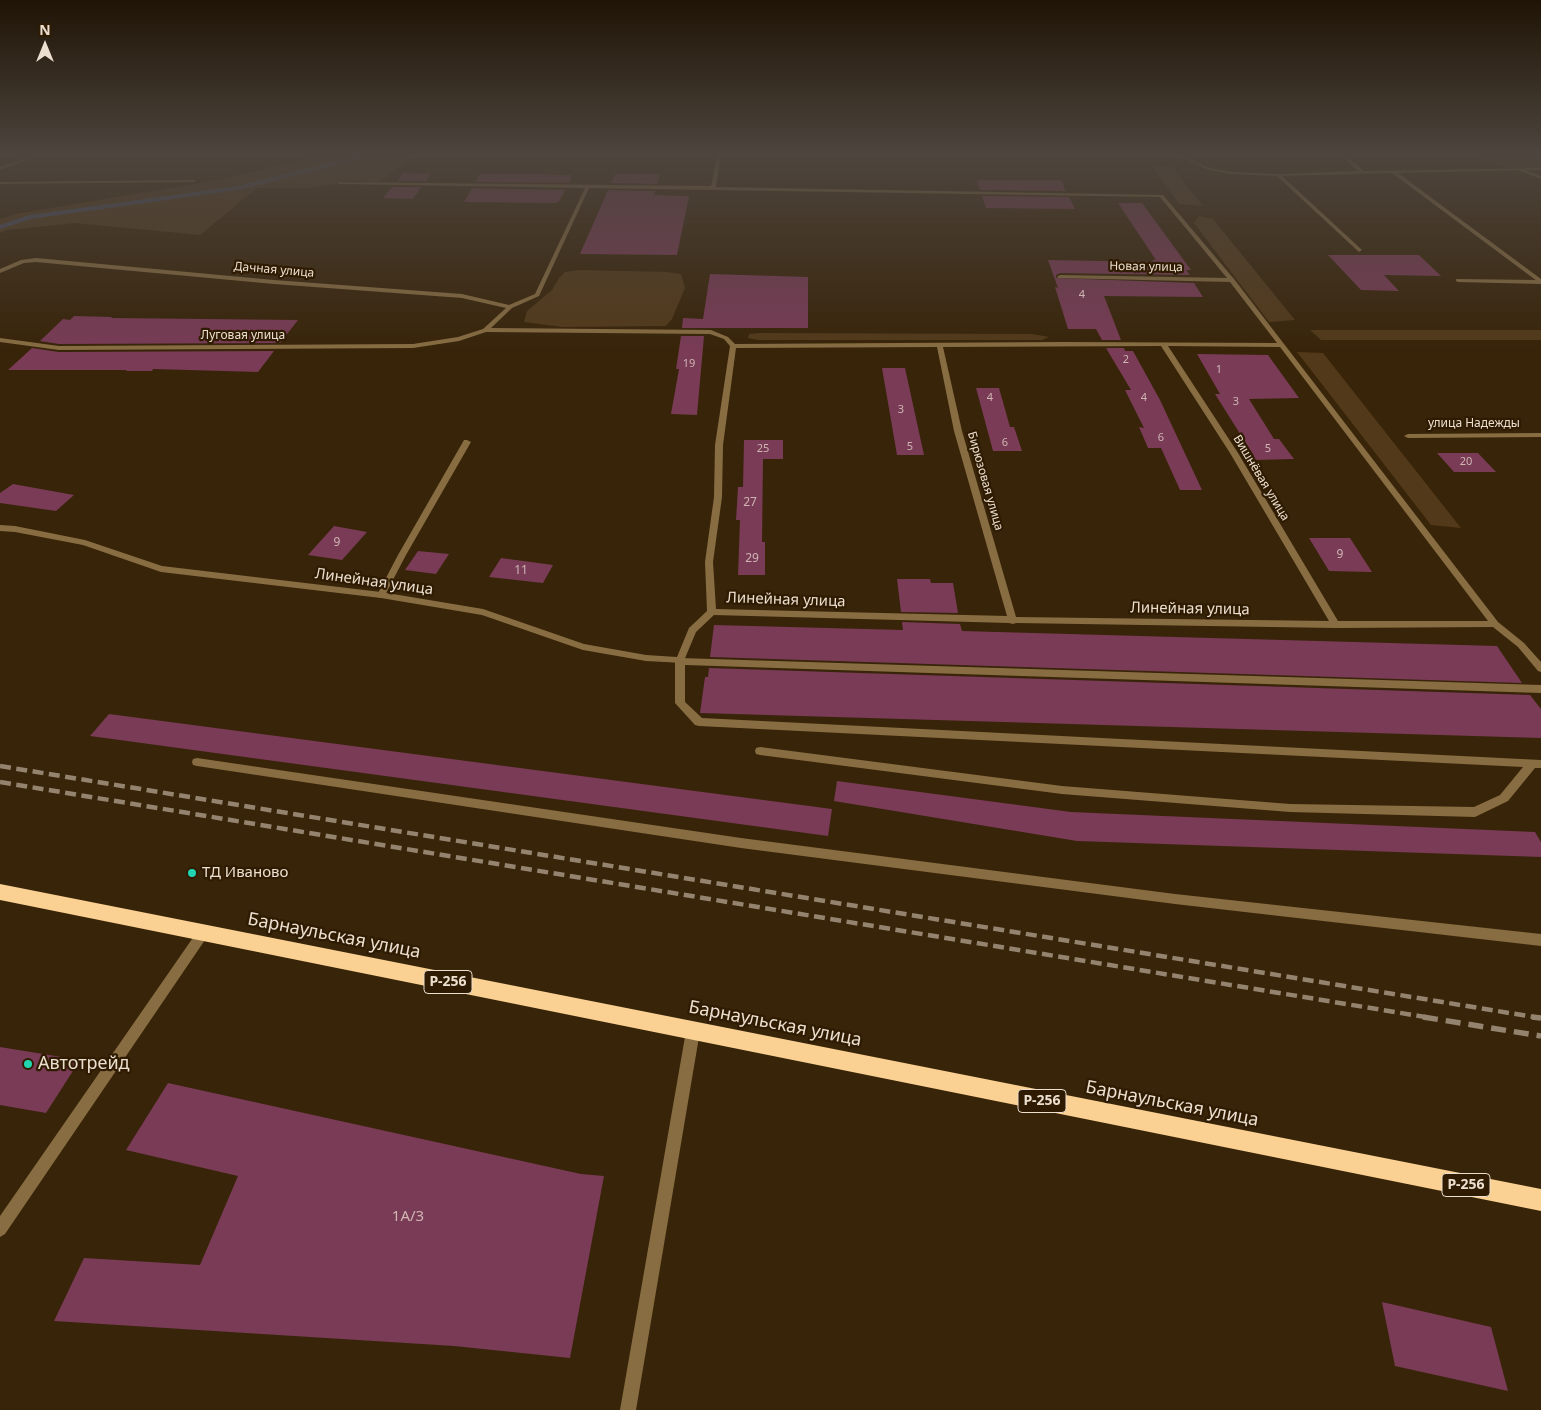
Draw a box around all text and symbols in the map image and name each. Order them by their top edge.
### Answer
north arrow [20,20,70,70]
text: N [39,20,51,39]
street label: Дачная улица [233,259,315,281]
street label: Новая улица [1109,259,1183,275]
house number: 4 [1079,288,1085,302]
street label: Луговая улица [201,329,285,343]
house number: 2 [1123,353,1129,367]
house number: 19 [683,357,695,371]
house number: 1 [1216,363,1222,377]
house number: 4 [987,391,993,405]
house number: 4 [1141,391,1147,405]
house number: 3 [1233,395,1239,409]
house number: 3 [898,403,904,417]
street label: улица Надежды [1428,417,1520,431]
street label: Бирюзовая улица [964,430,1006,532]
house number: 6 [1158,431,1164,445]
street label: Вишнёвая улица [1230,433,1292,523]
house number: 6 [1002,436,1008,450]
house number: 5 [907,440,913,454]
house number: 25 [757,442,769,456]
house number: 5 [1265,442,1271,456]
house number: 20 [1460,455,1472,469]
house number: 27 [743,496,757,510]
house number: 9 [334,536,340,550]
house number: 9 [1337,548,1343,562]
house number: 29 [745,552,759,566]
house number: 11 [514,564,528,578]
street label: Линейная улица [314,565,434,599]
street label: Линейная улица [726,589,846,611]
street label: Линейная улица [1130,599,1250,619]
place label: ТД Иваново [202,864,288,882]
marker: ТД Иваново [186,867,198,879]
street label: Барнаульская улица [246,909,422,963]
road number: Р-256 [424,970,472,994]
street label: Барнаульская улица [687,997,863,1051]
place label: Автотрейд [38,1053,129,1075]
marker: Автотрейд [22,1058,34,1070]
street label: Барнаульская улица [1084,1077,1260,1131]
road number: Р-256 [1018,1090,1066,1112]
road number: Р-256 [1442,1174,1490,1196]
house number: 1А/3 [392,1208,424,1226]

